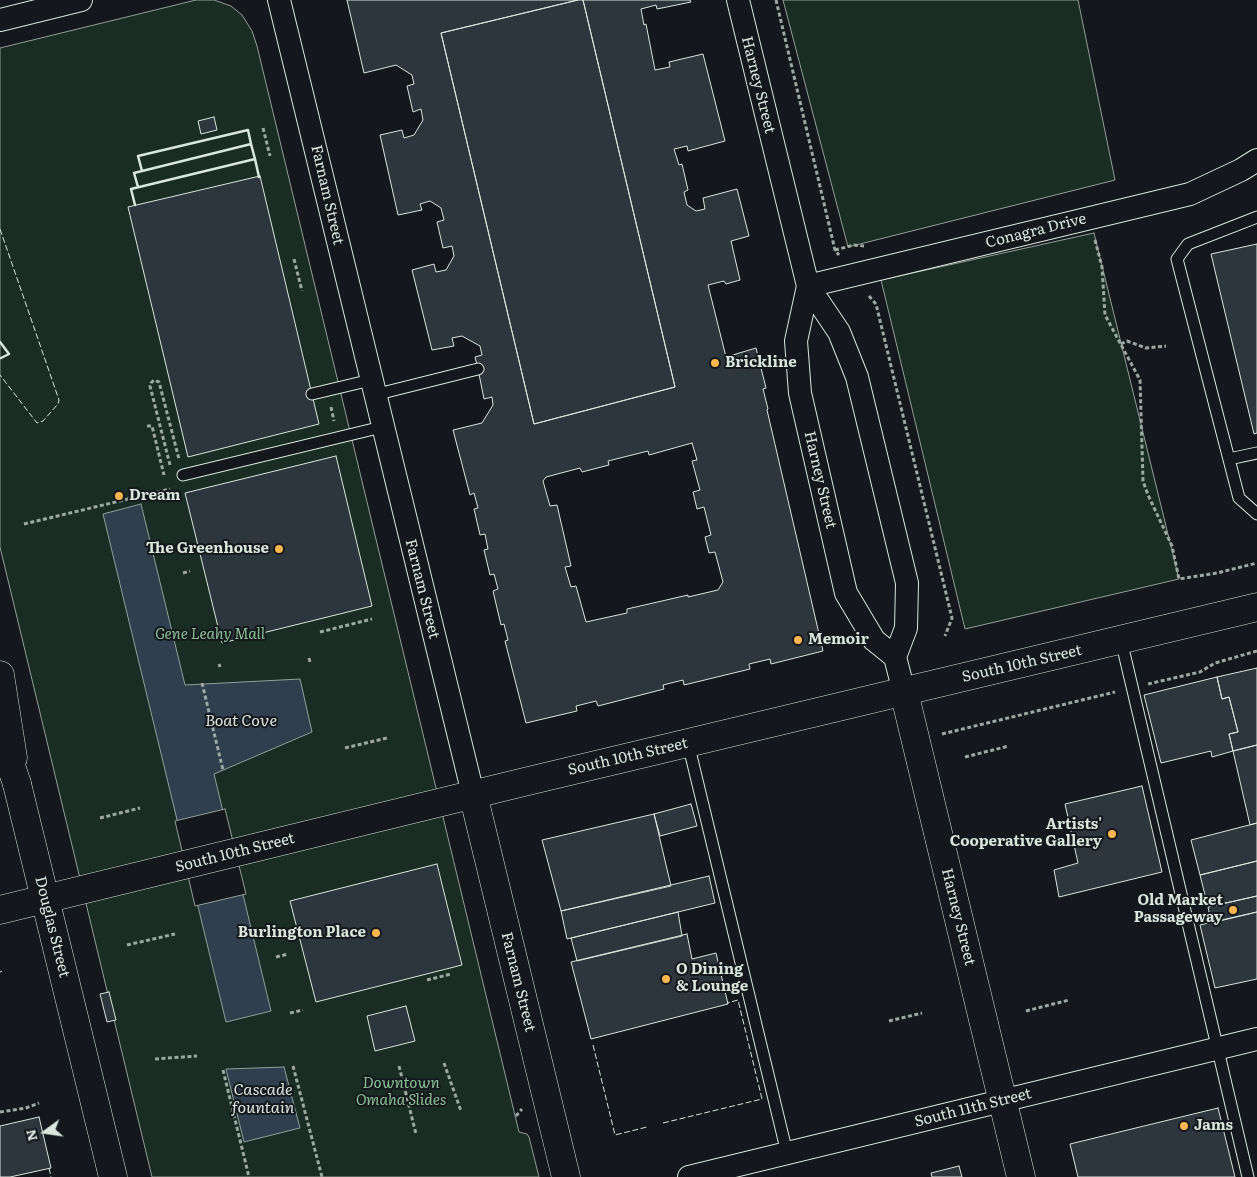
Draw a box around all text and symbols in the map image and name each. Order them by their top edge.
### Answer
street label: Harney Street [737,35,779,135]
street label: Farnam Street [307,143,347,247]
street label: Conagra Drive [984,210,1088,252]
place label: Brickline [725,354,797,372]
marker: Brickline [709,357,721,369]
street label: Harney Street [800,429,840,531]
place label: Dream [129,487,181,505]
marker: Dream [113,490,125,502]
street label: Farnam Street [401,537,443,641]
place label: The Greenhouse [146,540,269,558]
marker: The Greenhouse [273,543,285,555]
park label: Gene Leahy Mall [155,626,265,644]
place label: Memoir [808,631,869,649]
marker: Memoir [792,634,804,646]
street label: South 10th Street [960,641,1084,687]
water label: Boat Cove [205,711,277,731]
street label: South 10th Street [566,734,690,780]
place label: Artists' Cooperative Gallery [950,816,1102,851]
marker: Artists' Cooperative Gallery [1106,828,1118,840]
street label: South 10th Street [173,829,297,877]
street label: Harney Street [937,867,979,967]
street label: Douglas Street [31,875,73,979]
place label: Old Market Passageway [1134,892,1223,927]
marker: Old Market Passageway [1227,904,1239,916]
place label: Burlington Place [238,924,366,942]
marker: Burlington Place [370,927,382,939]
street label: Farnam Street [497,930,539,1034]
place label: O Dining & Lounge [676,961,748,996]
marker: O Dining & Lounge [660,973,672,985]
park label: Downtown Omaha Slides [356,1075,446,1110]
water label: Cascade fountain [232,1080,294,1118]
street label: South 11th Street [913,1085,1033,1131]
north arrow [20,1107,70,1157]
place label: Jams [1194,1117,1233,1135]
marker: Jams [1178,1120,1190,1132]
text: N [19,1128,42,1144]

